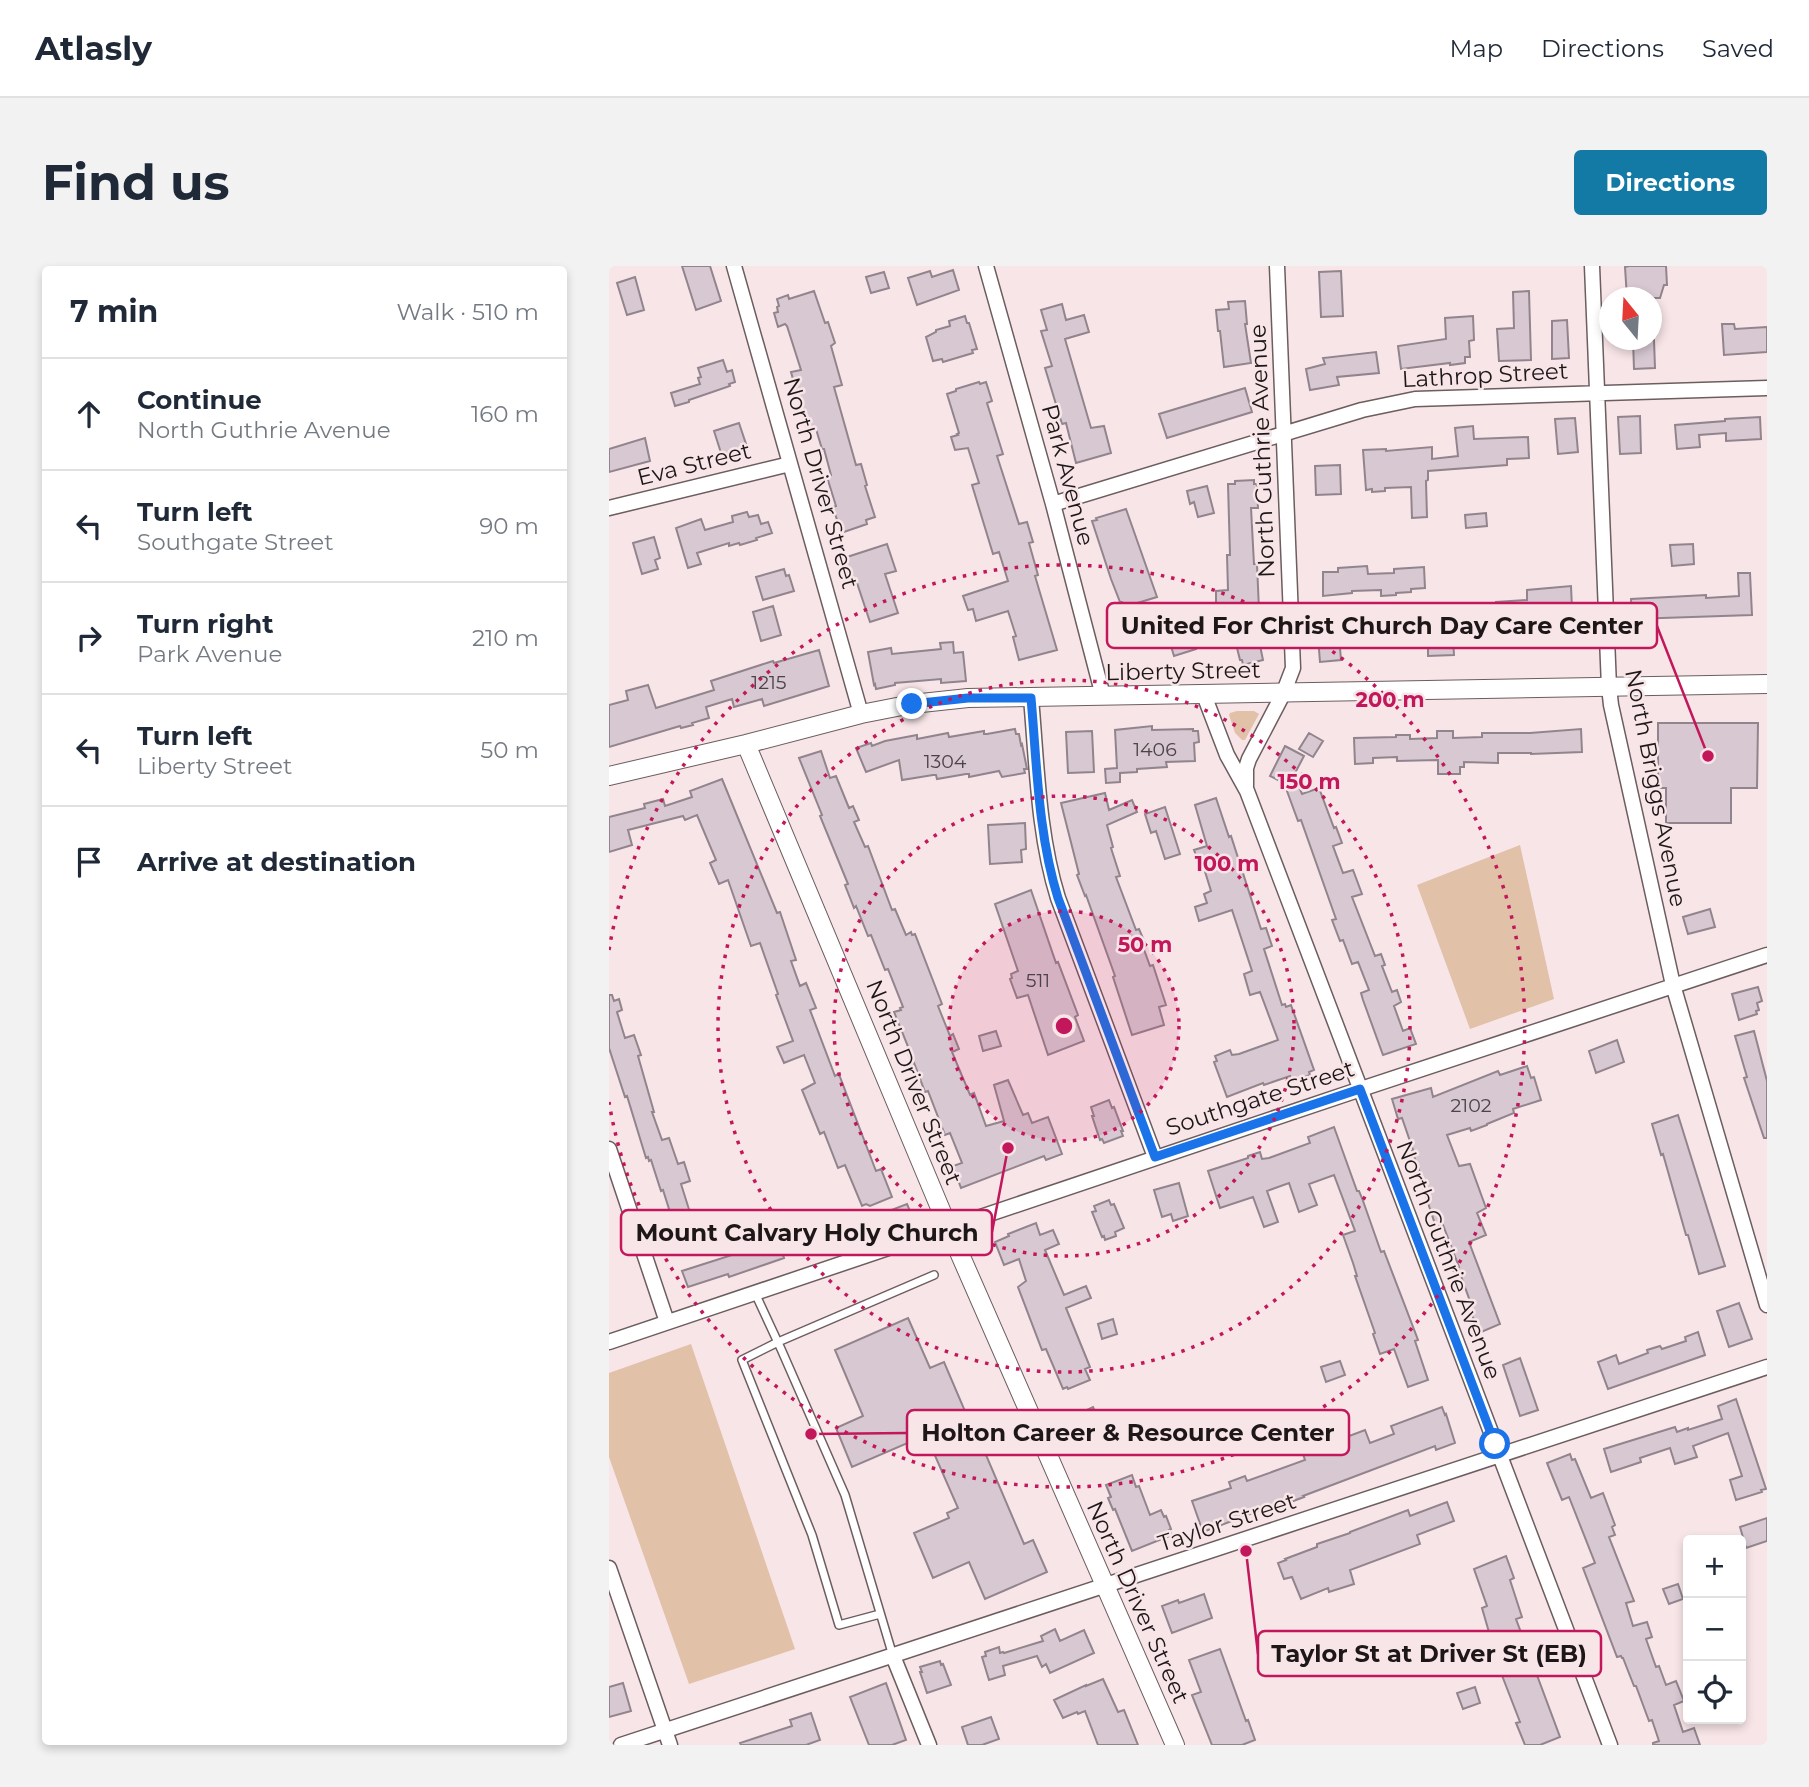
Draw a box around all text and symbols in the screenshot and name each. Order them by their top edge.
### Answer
text: Atlasly [35,28,152,68]
text: Map [1450,34,1503,63]
text: Directions [1541,34,1664,63]
text: Saved [1702,34,1774,63]
button: Directions [1574,150,1767,215]
text: Find us [42,153,230,212]
north arrow [1599,287,1662,350]
text: 7 min [70,293,158,330]
text: Walk · 510 m [396,298,539,326]
street label: North Guthrie Avenue [1244,324,1280,578]
street label: Lathrop Street [1401,357,1569,393]
street label: North Driver Street [777,374,865,592]
text: Continue [137,384,262,416]
icon: ahead [70,395,108,433]
text: 160 m [471,400,539,428]
street label: Park Avenue [1036,401,1100,549]
text: North Guthrie Avenue [137,416,391,444]
street label: Eva Street [634,436,754,492]
text: Turn left [137,496,253,528]
icon: left [70,507,108,545]
text: 90 m [479,512,539,540]
text: Southgate Street [137,528,334,556]
callout: United For Christ Church Day Care Center [1107,603,1657,648]
text: Turn right [137,608,273,640]
text: United For Christ Church Day Care Center [1121,611,1643,640]
icon: right [70,619,108,657]
text: 210 m [472,624,539,652]
text: Park Avenue [137,640,282,668]
street label: Liberty Street [1105,656,1261,686]
street label: North Briggs Avenue [1619,667,1693,909]
house number: 1215 [751,671,787,694]
text: 200 m [1356,687,1424,712]
route end [896,688,927,719]
text: Turn left [137,720,253,752]
icon: left [70,731,108,769]
text: 50 m [480,736,539,764]
house number: 1406 [1133,738,1177,761]
house number: 1304 [924,750,967,773]
text: Liberty Street [137,752,292,780]
text: 150 m [1278,769,1340,794]
icon: arrive [70,843,108,881]
text: Arrive at destination [137,846,416,878]
text: 100 m [1195,851,1259,876]
text: 50 m [1118,932,1172,957]
house number: 511 [1026,969,1050,992]
street label: North Driver Street [860,975,968,1189]
centre of rings [1052,1014,1076,1038]
street label: Southgate Street [1162,1054,1358,1142]
house number: 2102 [1450,1094,1492,1117]
street label: North Guthrie Avenue [1390,1137,1508,1383]
callout: Mount Calvary Holy Church [621,1210,992,1255]
text: Mount Calvary Holy Church [635,1218,979,1247]
callout: Holton Career & Resource Center [907,1410,1349,1455]
text: Holton Career & Resource Center [921,1418,1335,1447]
route start [1479,1428,1510,1459]
street label: Taylor Street [1154,1487,1300,1557]
street label: North Driver Street [1081,1496,1195,1708]
map controls [1683,1535,1746,1724]
button: + [1683,1535,1746,1598]
button: − [1683,1598,1746,1661]
callout: Taylor St at Driver St (EB) [1258,1631,1601,1676]
text: Taylor St at Driver St (EB) [1271,1639,1587,1668]
button: locate [1683,1661,1746,1724]

